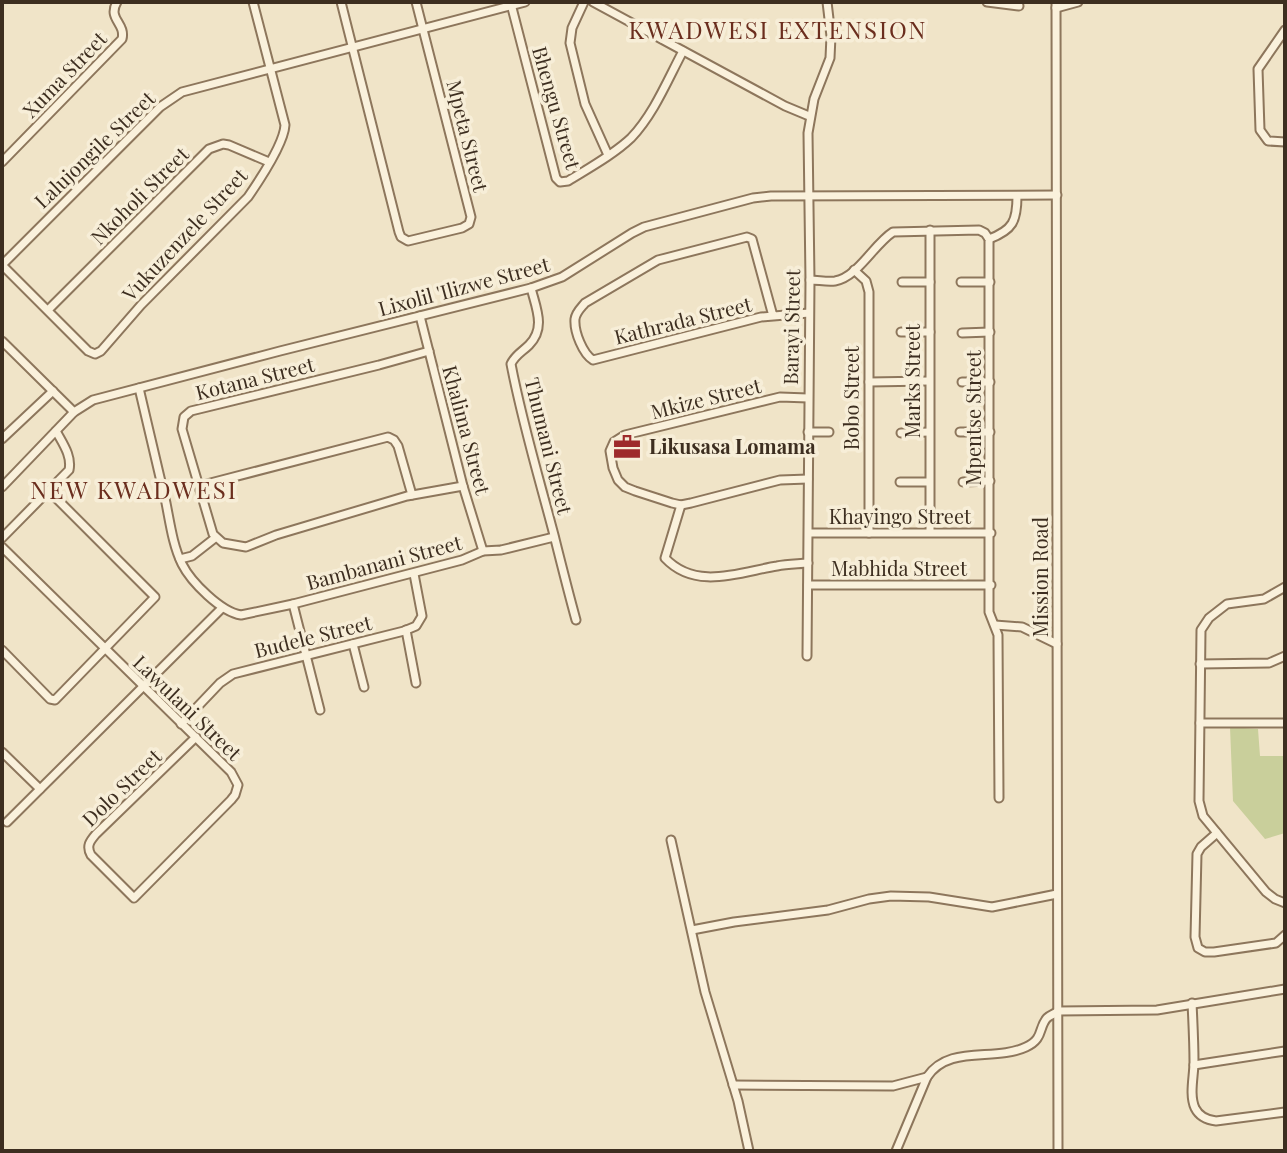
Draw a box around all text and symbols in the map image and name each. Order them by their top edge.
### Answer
district label: KWADWESI EXTENSION [629,13,927,45]
street label: Xuma Street [16,24,112,123]
street label: Bhengu Street [527,43,588,173]
street label: Mpeta Street [442,77,496,195]
street label: Lalujongile Street [28,84,161,213]
street label: Nkoholi Street [84,140,194,250]
street label: Vukuzenzele Street [115,161,253,307]
street label: Lixolil 'Ilizwe Street [375,249,553,321]
street label: Barayi Street [776,268,805,385]
street label: Kathrada Street [611,289,755,350]
street label: Marks Street [898,323,925,438]
street label: Bobo Street [837,345,864,450]
street label: Mpentse Street [959,349,986,486]
street label: Kotana Street [192,350,318,405]
street label: Khalima Street [437,362,498,498]
street label: Mkize Street [648,371,764,424]
street label: Thumani Street [519,375,580,518]
office icon: Likusasa Lomama [612,432,642,462]
place label: Likusasa Lomama [649,432,816,459]
district label: NEW KWADWESI [30,473,238,505]
street label: Khayingo Street [829,502,972,529]
street label: Mission Road [1026,516,1053,637]
street label: Bambanani Street [303,528,465,595]
street label: Mabhida Street [831,554,968,581]
street label: Budele Street [251,608,375,663]
street label: Lawulani Street [128,648,249,766]
street label: Dolo Street [75,742,167,832]

